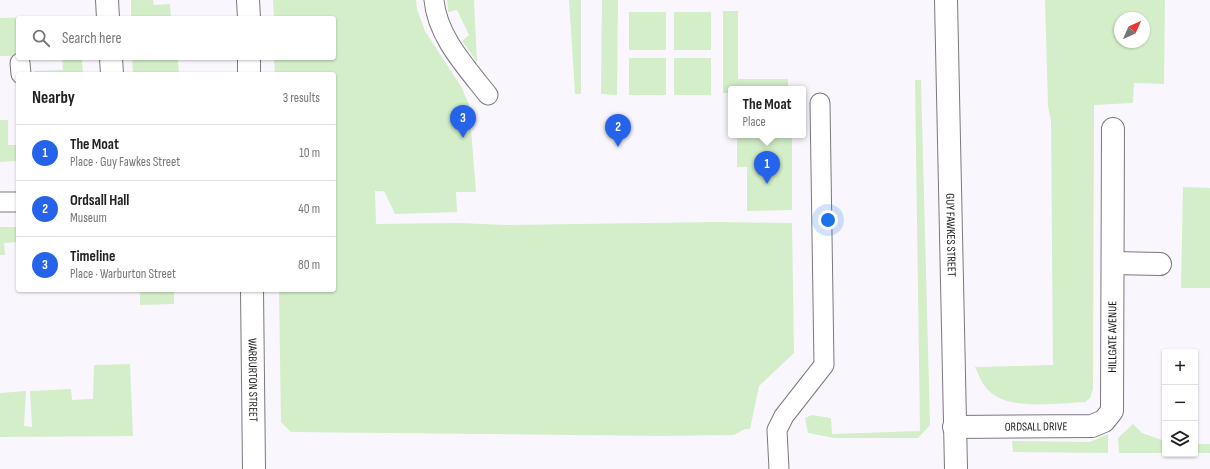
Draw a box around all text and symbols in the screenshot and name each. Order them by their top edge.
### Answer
north arrow [1114,12,1150,48]
search box [16,16,336,60]
icon: search [30,27,52,49]
text: Search here [62,29,122,48]
popup [728,86,806,138]
text: Nearby [32,88,75,108]
text: 3 results [283,90,320,106]
text: The Moat [743,95,791,114]
pin: 3 [450,105,476,138]
pin: 2 [605,114,631,147]
text: Place [743,114,766,130]
text: The Moat [70,135,119,154]
text: 1 [42,145,48,161]
text: 10 m [299,145,320,161]
pin: 1 [754,151,780,184]
text: Place · Guy Fawkes Street [70,154,180,170]
text: Ordsall Hall [70,191,129,210]
street label: GUY FAWKES STREET [942,193,959,277]
text: 2 [42,201,48,217]
text: 40 m [298,201,320,217]
text: Museum [70,210,107,226]
your location [818,210,838,230]
text: Timeline [70,247,115,266]
text: 3 [42,257,48,273]
text: 80 m [298,257,320,273]
text: Place · Warburton Street [70,266,176,282]
street label: HILLGATE AVENUE [1105,301,1120,373]
street label: WARBURTON STREET [245,338,260,422]
map controls [1162,349,1198,457]
button: + [1162,349,1198,385]
button: − [1162,385,1198,421]
street label: ORDSALL DRIVE [1005,419,1067,435]
button: layers [1162,421,1198,457]

